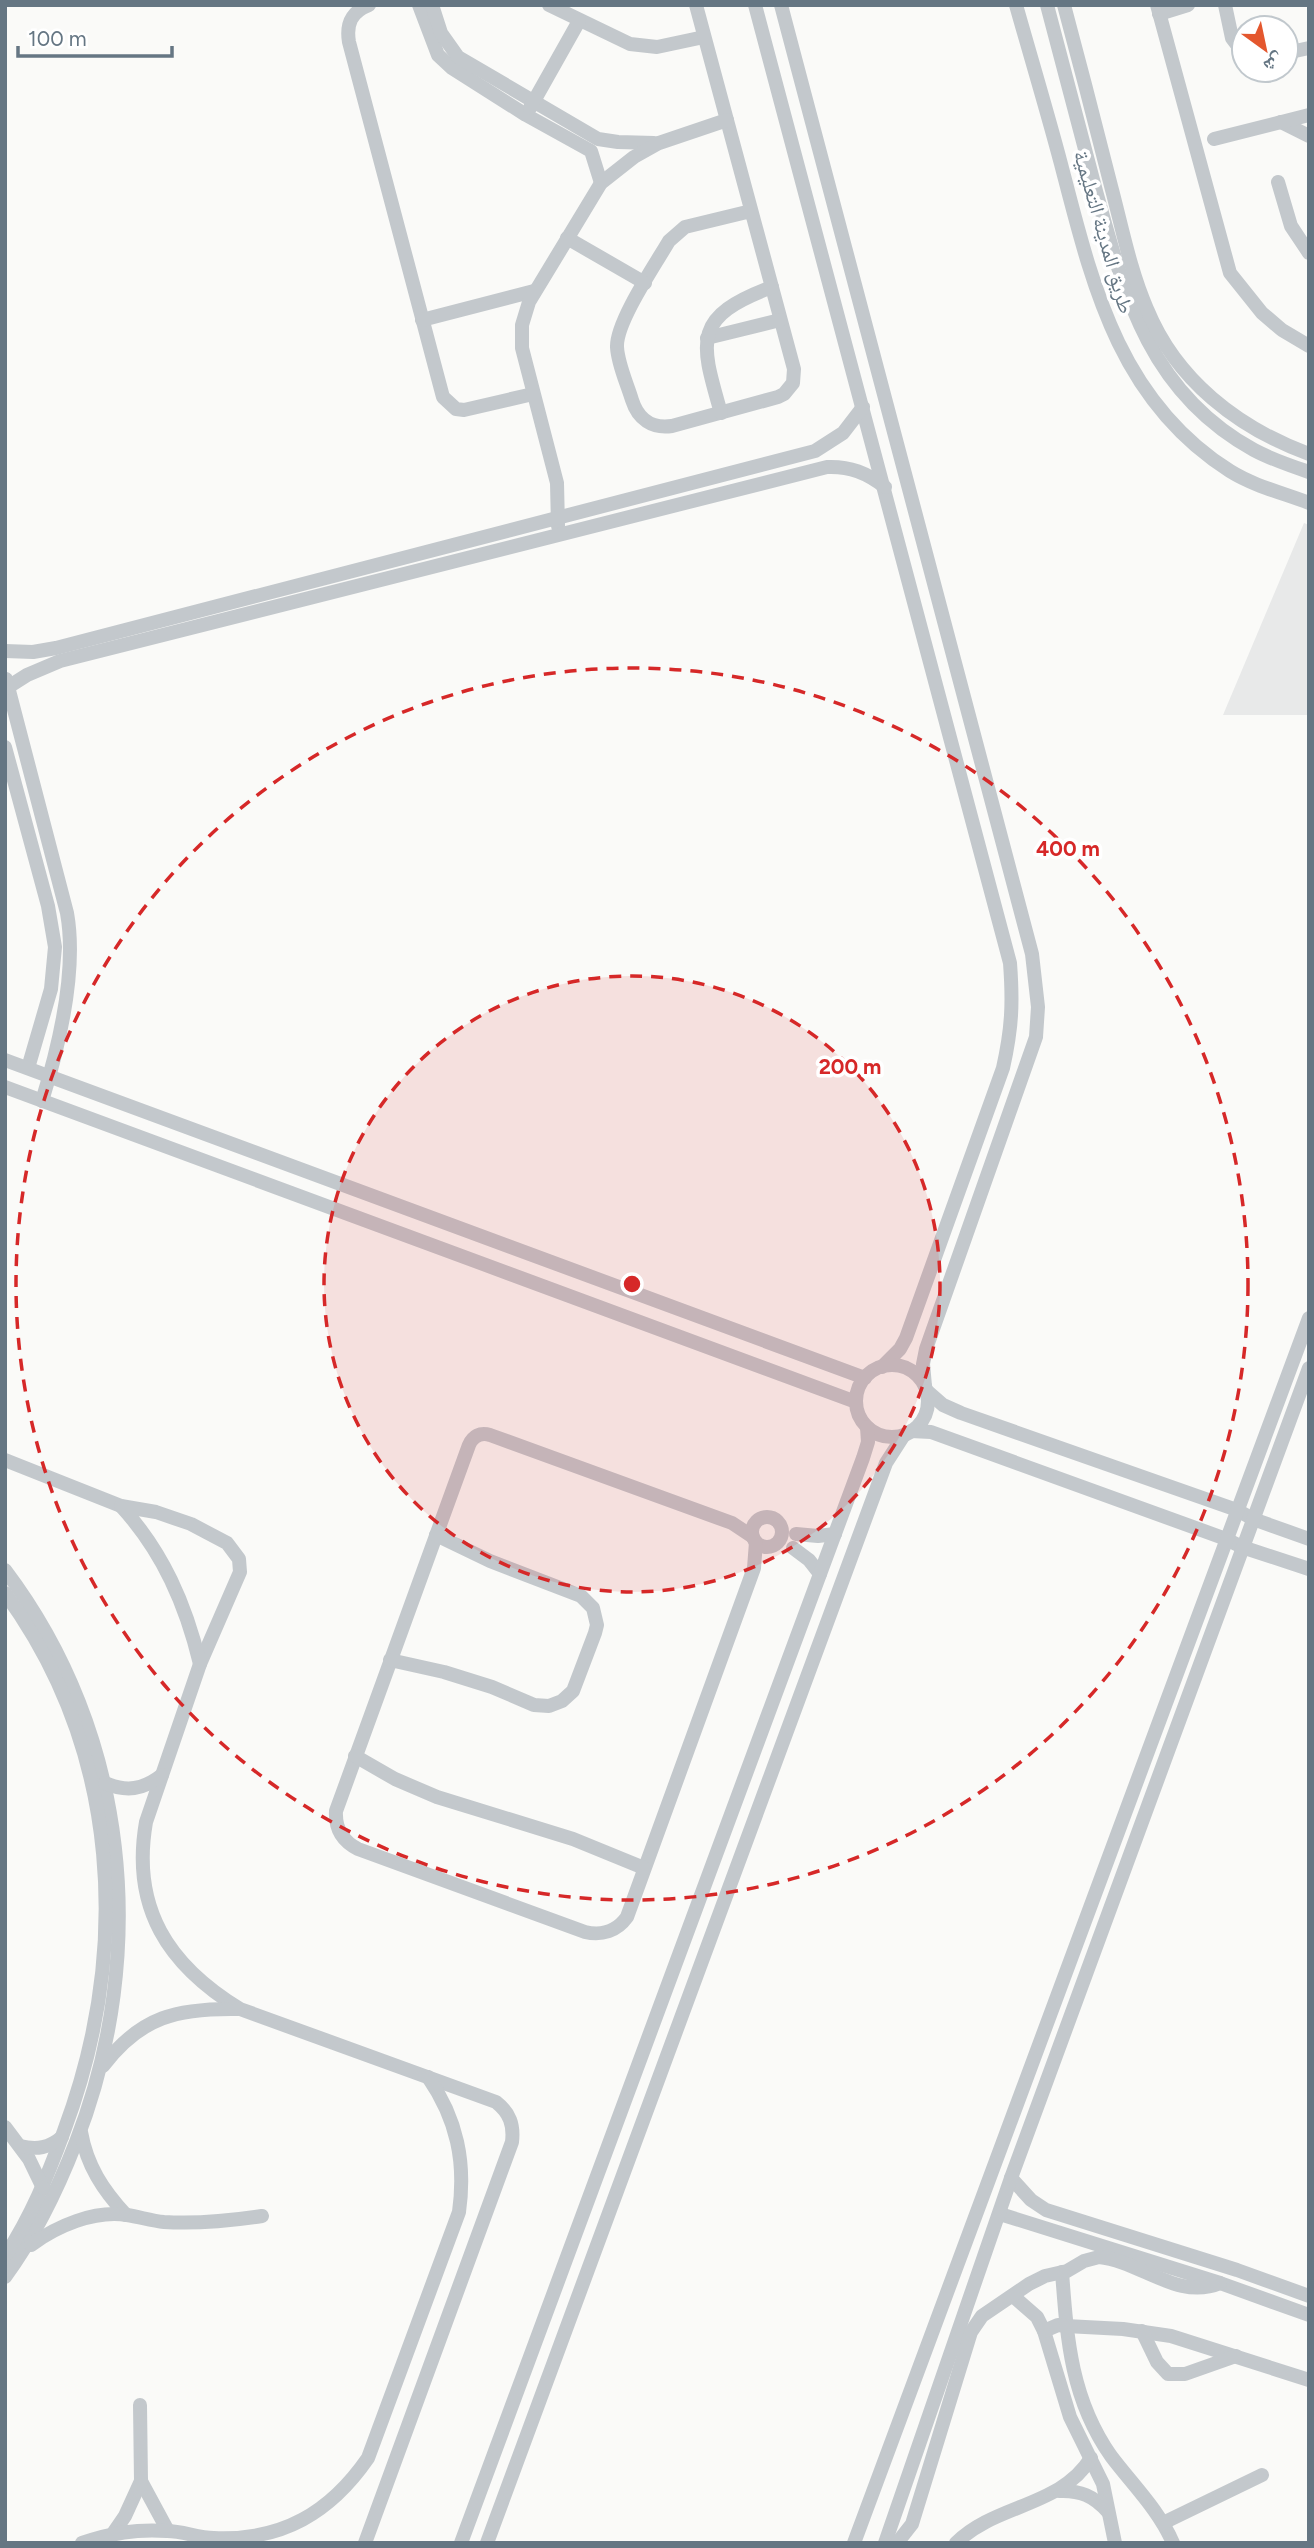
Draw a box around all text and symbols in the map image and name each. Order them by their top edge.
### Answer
scale bar [18,14,172,58]
north arrow [1230,14,1300,84]
text: 100 m [28,26,87,51]
text: ش [1259,48,1289,78]
street label: طريق المدينة التعليمية [1068,148,1139,317]
text: 400 m [1036,836,1100,861]
text: 200 m [819,1054,881,1079]
centre of rings [620,1272,644,1296]

